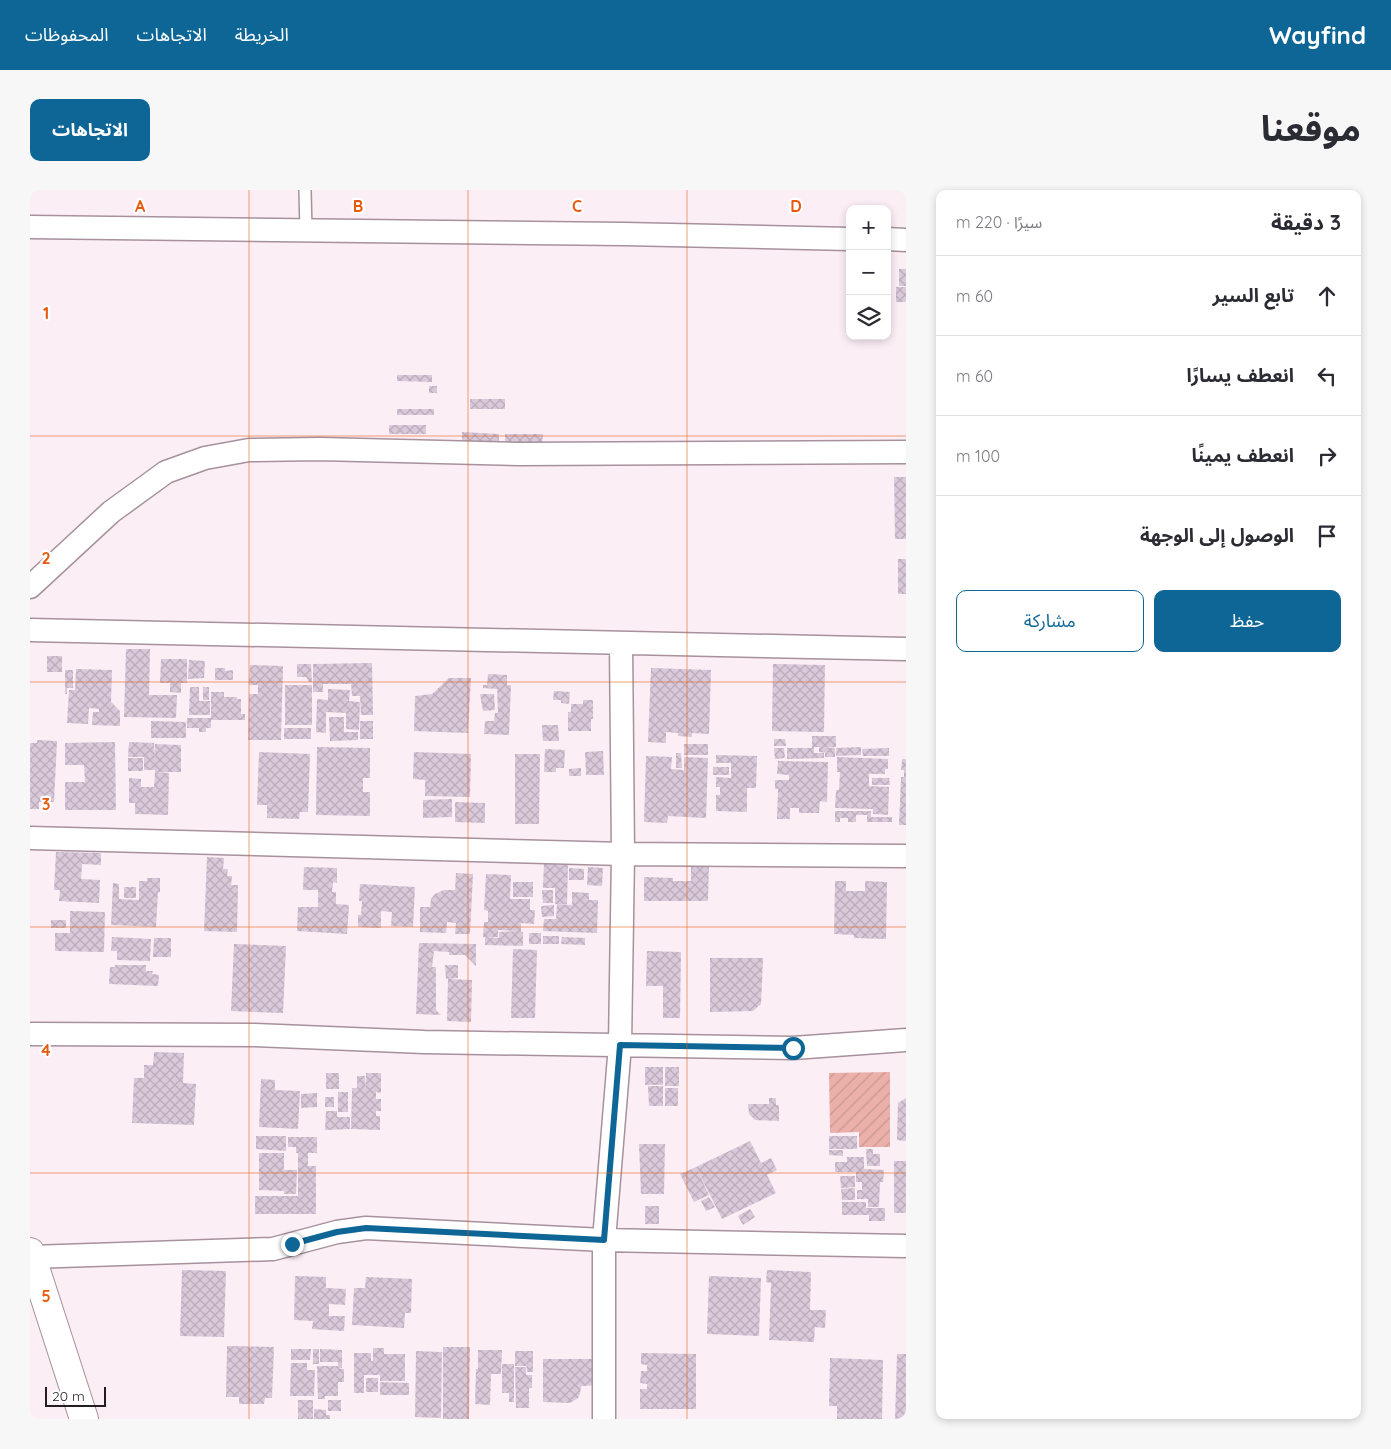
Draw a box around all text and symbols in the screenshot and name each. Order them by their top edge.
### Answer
text: Wayfind [1269,20,1366,50]
text: المحفوظات [25,23,109,46]
text: الاتجاهات [137,23,207,46]
text: الخريطة [235,23,289,46]
button: الاتجاهات [30,99,150,161]
text: موقعنا [1261,106,1361,150]
text: A [135,196,146,216]
text: B [353,196,363,216]
text: C [572,196,582,216]
text: D [790,196,802,216]
map controls [846,205,891,340]
button: + [846,205,891,250]
text: 3 دقيقة [1271,209,1341,235]
text: سيرًا · 220 m [956,212,1042,232]
button: − [846,250,891,295]
icon: ahead [1313,282,1341,310]
text: تابع السير [1212,283,1294,307]
text: 60 m [956,286,993,306]
button: layers [846,295,891,340]
text: 1 [43,303,49,323]
icon: left [1313,362,1341,390]
text: انعطف يسارًا [1187,363,1294,387]
text: 60 m [956,366,993,386]
icon: right [1313,442,1341,470]
text: انعطف يمينًا [1192,443,1294,467]
text: 100 m [956,446,1000,466]
icon: arrive [1313,522,1341,550]
text: الوصول إلى الوجهة [1140,523,1294,547]
text: 2 [41,548,51,568]
button: مشاركة [956,590,1144,652]
button: حفظ [1154,590,1341,652]
text: 3 [42,794,50,814]
route start [782,1037,805,1060]
text: 4 [41,1040,51,1060]
route end [281,1233,304,1256]
text: 5 [41,1286,51,1306]
scale bar [45,1384,106,1407]
text: 20 m [52,1387,85,1405]

